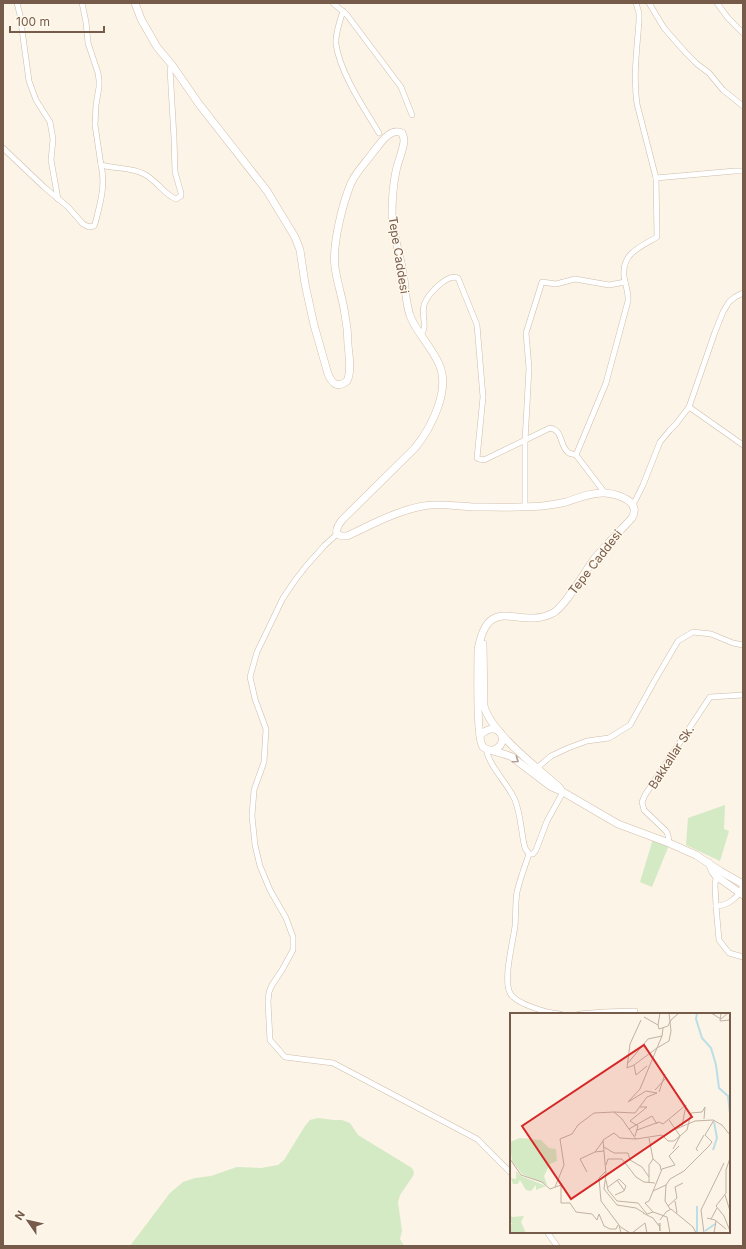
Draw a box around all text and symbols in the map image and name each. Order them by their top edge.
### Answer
scale bar [10,8,104,34]
text: 100 m [16,14,50,29]
street label: Tepe Caddesi [385,215,413,295]
street label: Tepe Caddesi [565,527,625,597]
street label: Bakkallar Sk. [645,722,697,792]
one-way arrow [512,755,519,762]
inset map [510,1013,730,1233]
north arrow [8,1201,48,1241]
text: N [12,1208,28,1223]

